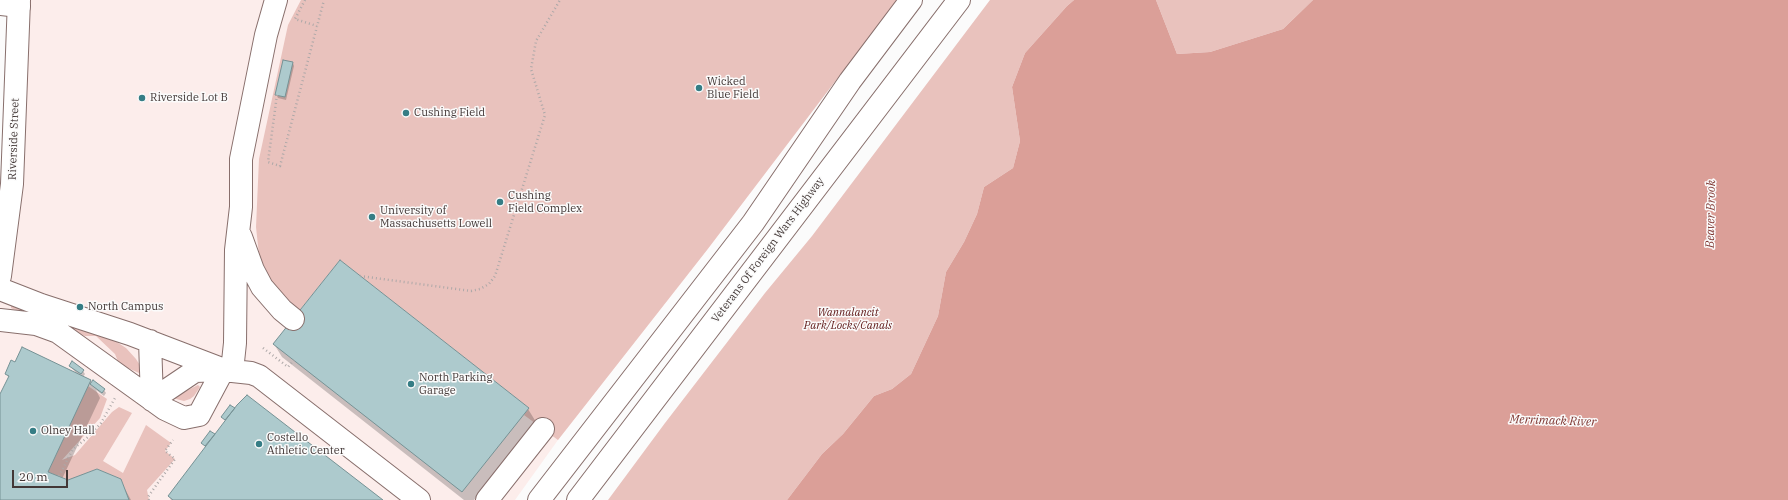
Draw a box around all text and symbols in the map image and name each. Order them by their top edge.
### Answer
place label: Wicked Blue Field [707,75,759,101]
marker: Wicked Blue Field [694,83,704,93]
place label: Riverside Lot B [150,91,228,105]
marker: Riverside Lot B [137,93,147,103]
street label: Riverside Street [6,98,22,180]
place label: Cushing Field [414,106,485,120]
marker: Cushing Field [401,108,411,118]
street label: Veterans Of Foreign Wars Highway [709,175,827,325]
water label: Beaver Brook [1703,180,1719,248]
place label: Cushing Field Complex [508,189,582,215]
marker: Cushing Field Complex [495,197,505,207]
place label: University of Massachusetts Lowell [380,204,492,230]
marker: University of Massachusetts Lowell [367,212,377,222]
place label: North Campus [88,300,163,314]
marker: North Campus [75,302,85,312]
park label: Wannalancit Park/Locks/Canals [804,306,892,332]
place label: North Parking Garage [419,371,492,397]
marker: North Parking Garage [406,379,416,389]
water label: Merrimack River [1509,412,1597,430]
place label: Olney Hall [41,424,95,438]
marker: Olney Hall [28,426,38,436]
place label: Costello Athletic Center [267,431,345,457]
marker: Costello Athletic Center [254,439,264,449]
scale bar [14,462,70,488]
text: 20 m [19,469,48,484]

